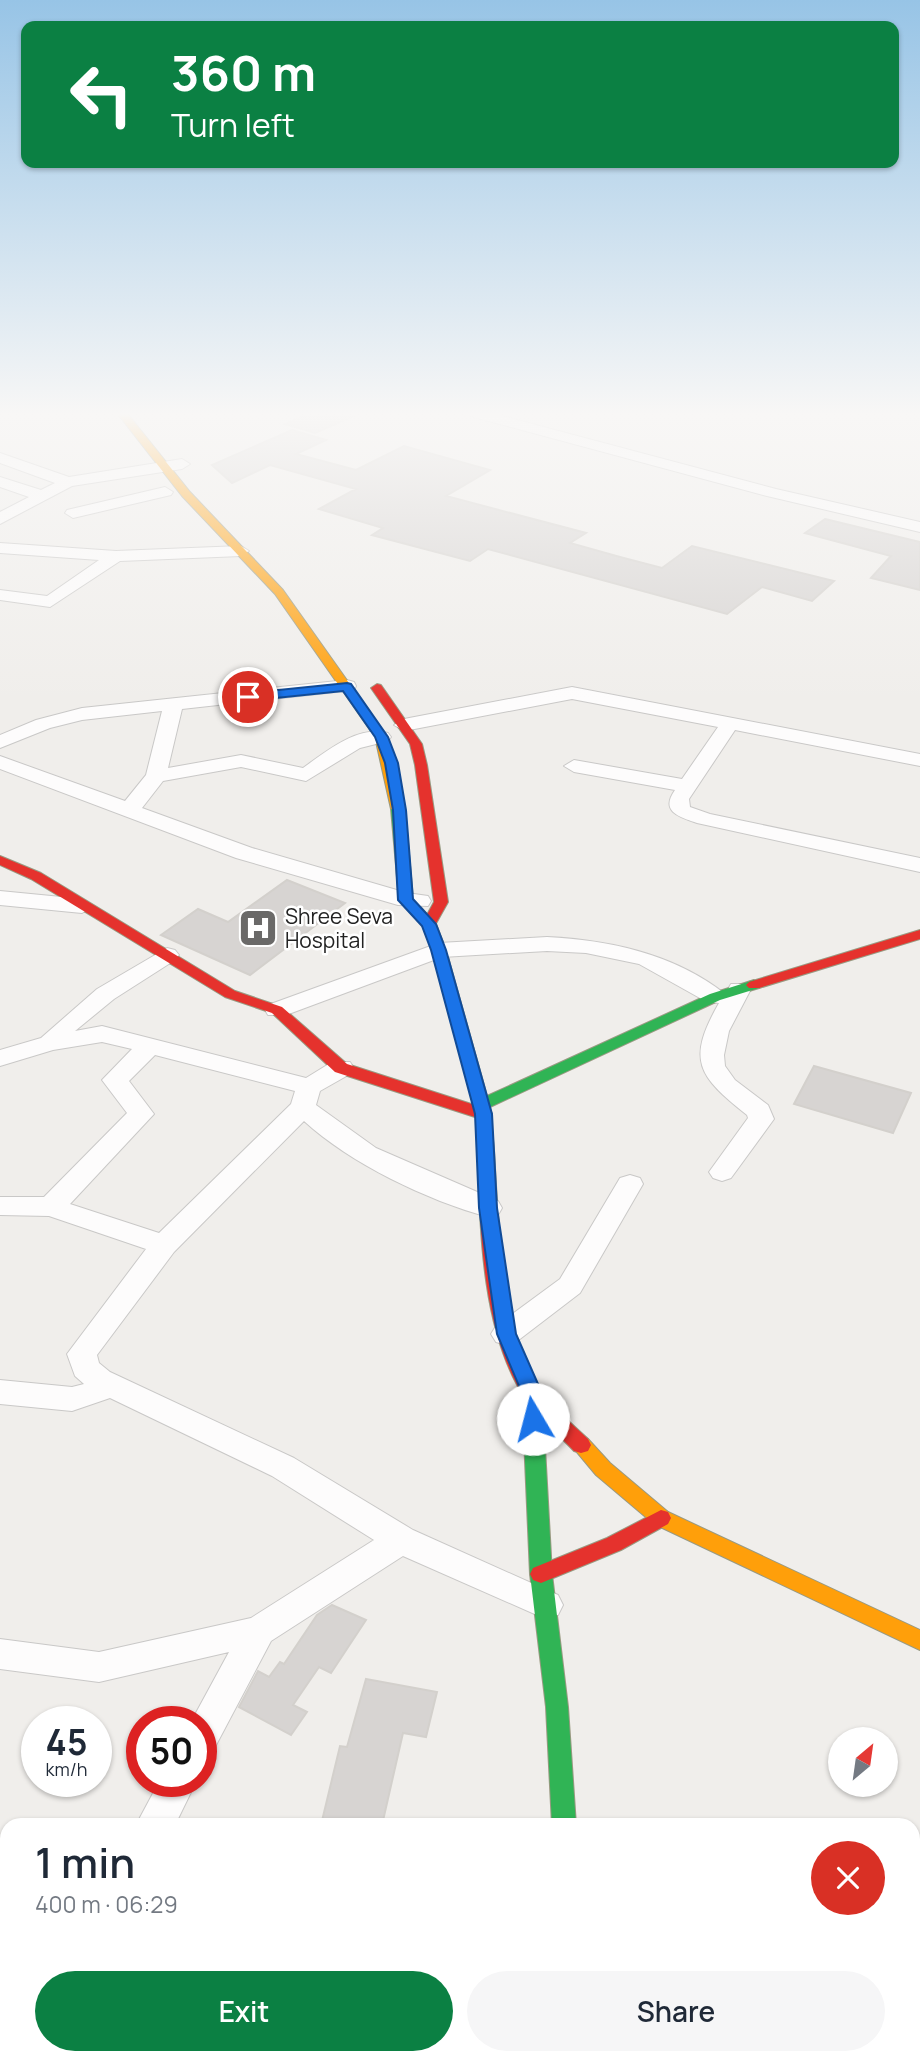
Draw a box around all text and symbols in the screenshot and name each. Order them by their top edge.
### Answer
text: 360 m [171,39,316,106]
icon: left [56,49,147,140]
text: Turn left [171,103,295,147]
pin [218,667,278,727]
icon: arrive [229,678,267,716]
place label: Shree Seva Hospital [285,902,393,954]
hospital icon: Shree Seva Hospital [237,907,279,949]
position arrow [496,1382,570,1456]
speed limit sign: 50 [126,1706,217,1797]
text: 45 [46,1718,87,1766]
north arrow [828,1727,898,1797]
map controls [828,1727,898,1797]
text: km/h [46,1757,87,1781]
text: 1 min [35,1833,135,1891]
button: close [811,1841,885,1915]
text: 400 m · 06:29 [35,1888,178,1920]
button: Exit [35,1971,453,2051]
button: Share [467,1971,885,2051]

